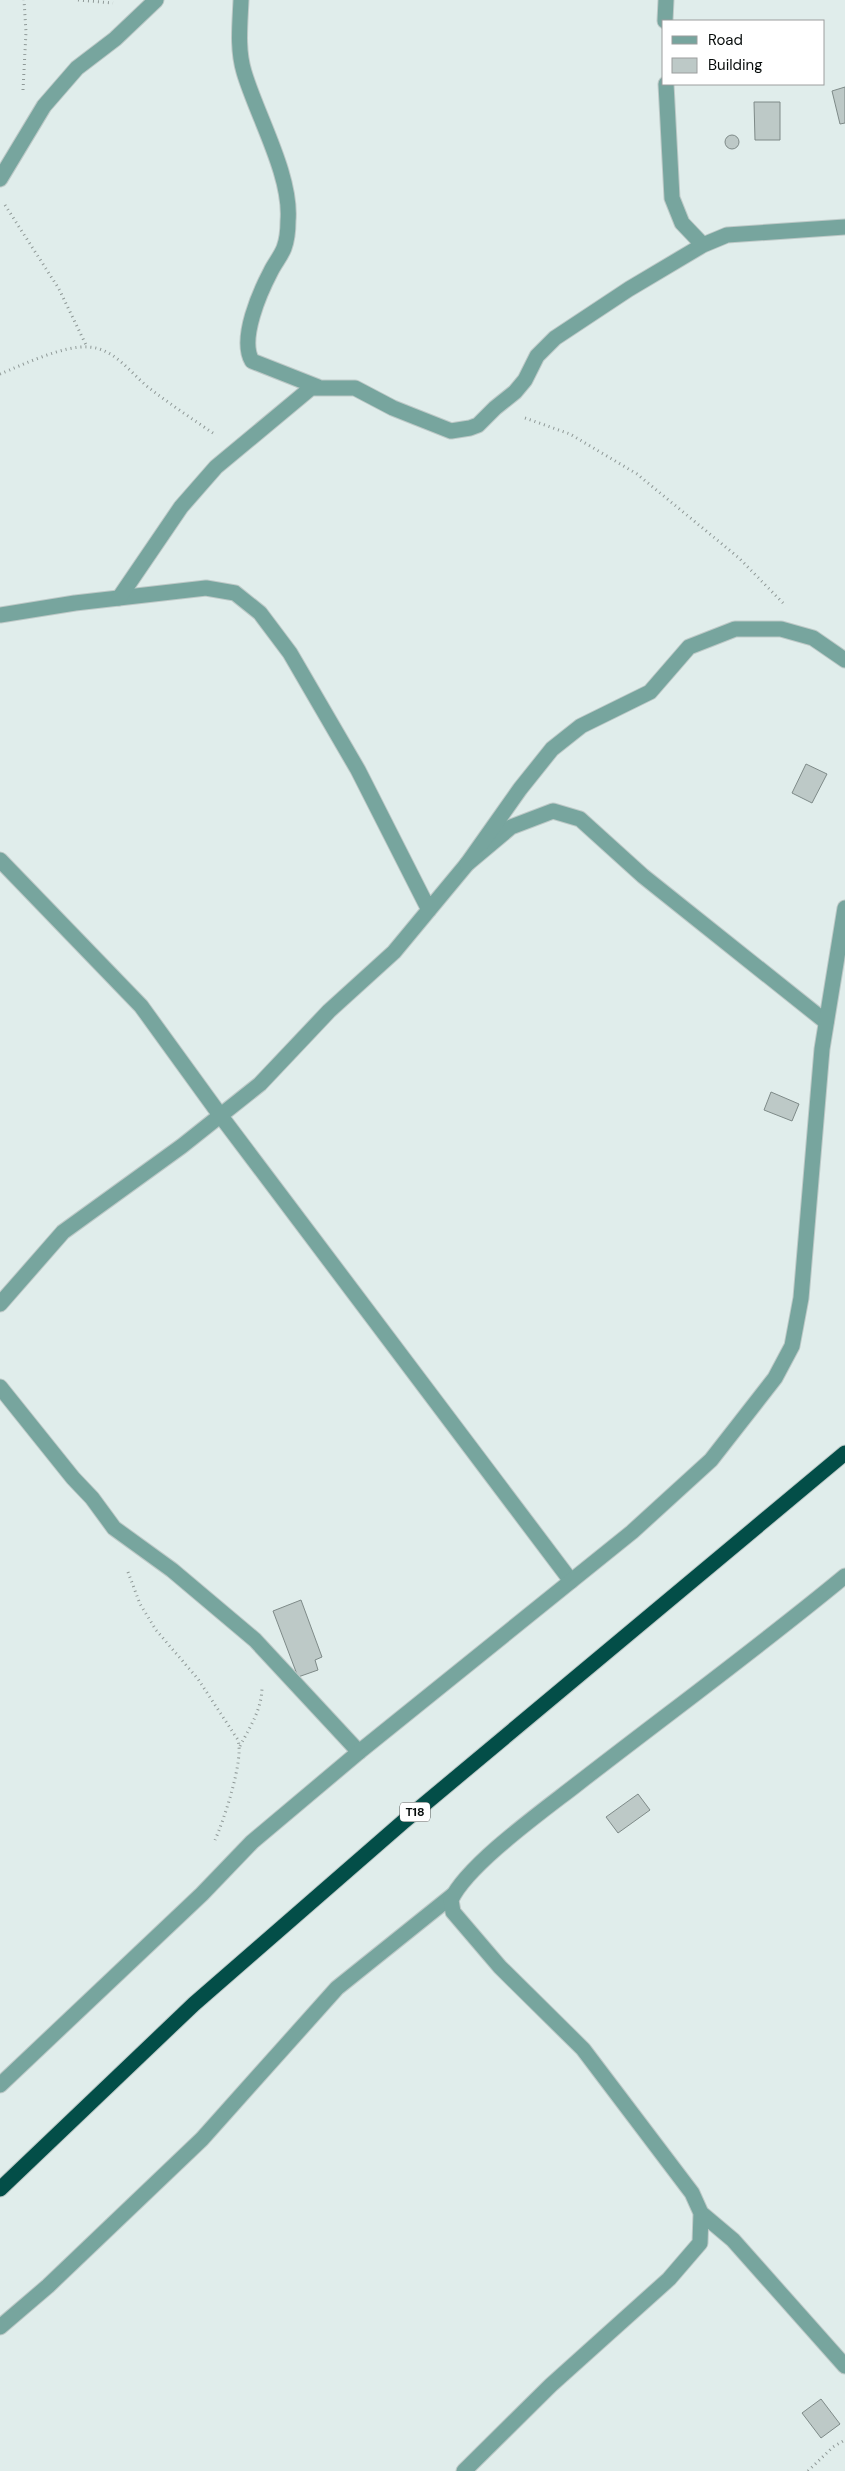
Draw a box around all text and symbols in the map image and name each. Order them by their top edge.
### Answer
legend [662,20,825,85]
text: Road [708,30,743,50]
text: Building [708,55,763,75]
road number: T18 [400,1802,430,1821]

